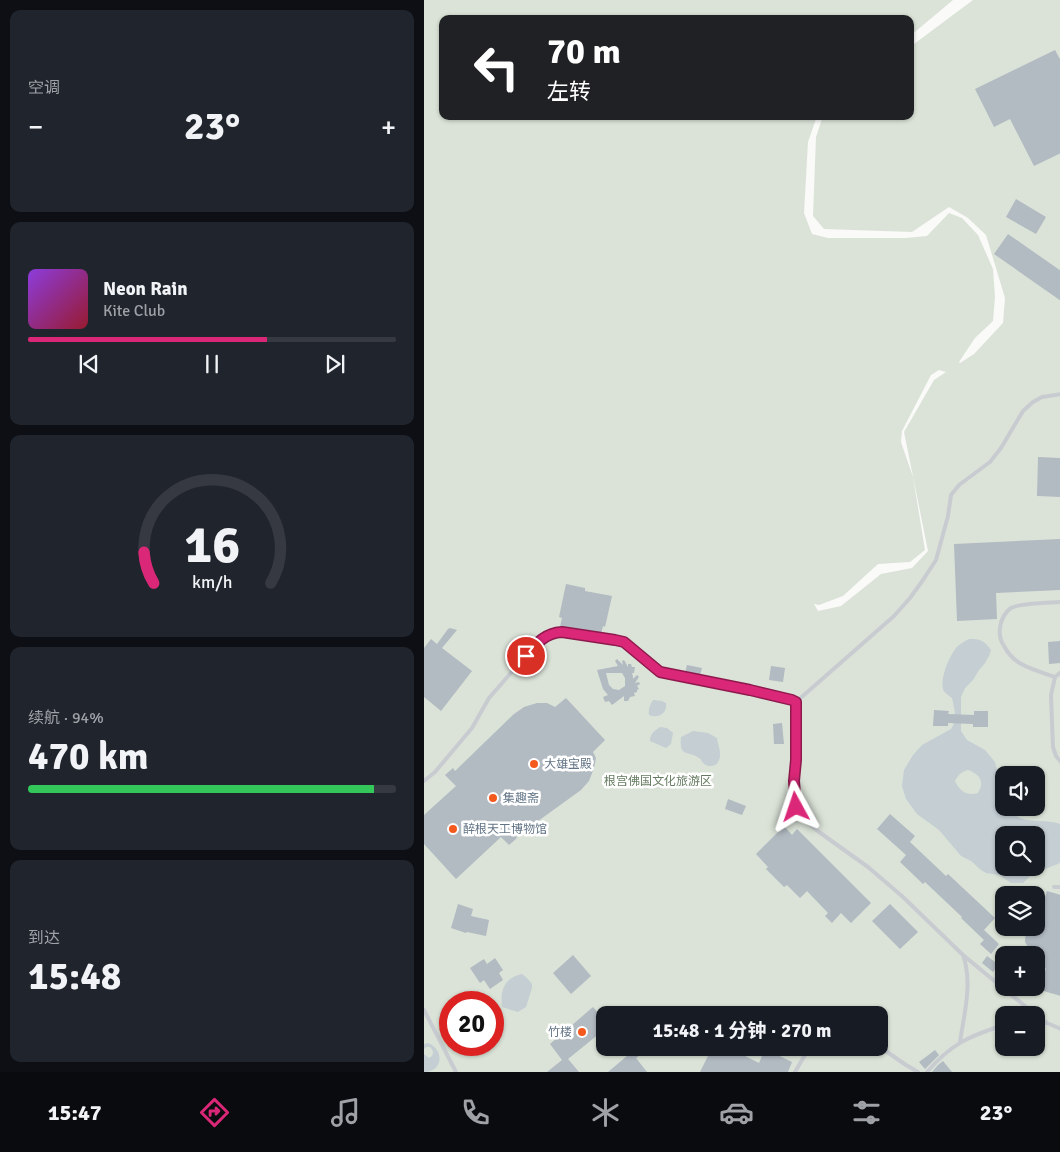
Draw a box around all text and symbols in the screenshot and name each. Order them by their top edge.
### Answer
text: 70 m [547,30,621,73]
icon: left [464,35,529,100]
text: 空调 [28,78,60,98]
text: 左转 [547,78,591,105]
text: 23° [184,103,240,150]
text: − [28,110,43,144]
text: + [381,110,396,144]
text: Neon Rain [103,277,188,301]
text: Kite Club [103,301,165,321]
icon: previous [75,350,103,378]
icon: pause [198,350,226,378]
icon: next [321,350,349,378]
text: 16 [184,513,240,577]
text: km/h [192,571,232,593]
pin [505,635,547,677]
icon: arrive [512,642,540,670]
text: 续航 · 94% [28,708,104,728]
text: 470 km [28,733,149,780]
place label: 大雄宝殿 [544,757,592,772]
marker: 大雄宝殿 [528,758,540,770]
map controls [995,766,1045,1056]
button: sound [995,766,1045,816]
park label: 根宫佛国文化旅游区 [604,774,712,789]
position arrow [769,780,821,832]
place label: 集趣斋 [503,791,539,806]
marker: 集趣斋 [487,792,499,804]
place label: 醉根天工博物馆 [463,822,547,837]
marker: 醉根天工博物馆 [447,823,459,835]
button: search [995,826,1045,876]
button: layers [995,886,1045,936]
text: 到达 [28,928,60,948]
button: + [995,946,1045,996]
text: 15:48 [28,953,121,1000]
speed limit sign: 20 [439,991,504,1056]
button: − [995,1006,1045,1056]
text: 15:48 · 1 分钟 · 270 m [653,1019,831,1043]
place label: 竹楼 [548,1025,572,1040]
marker: 竹楼 [576,1026,588,1038]
icon: directions [197,1095,232,1130]
icon: music [328,1095,363,1130]
icon: phone [458,1095,493,1130]
icon: climate [588,1095,623,1130]
icon: car [719,1095,754,1130]
icon: filters [849,1095,884,1130]
text: 15:47 [48,1099,102,1126]
text: 23° [980,1099,1012,1126]

